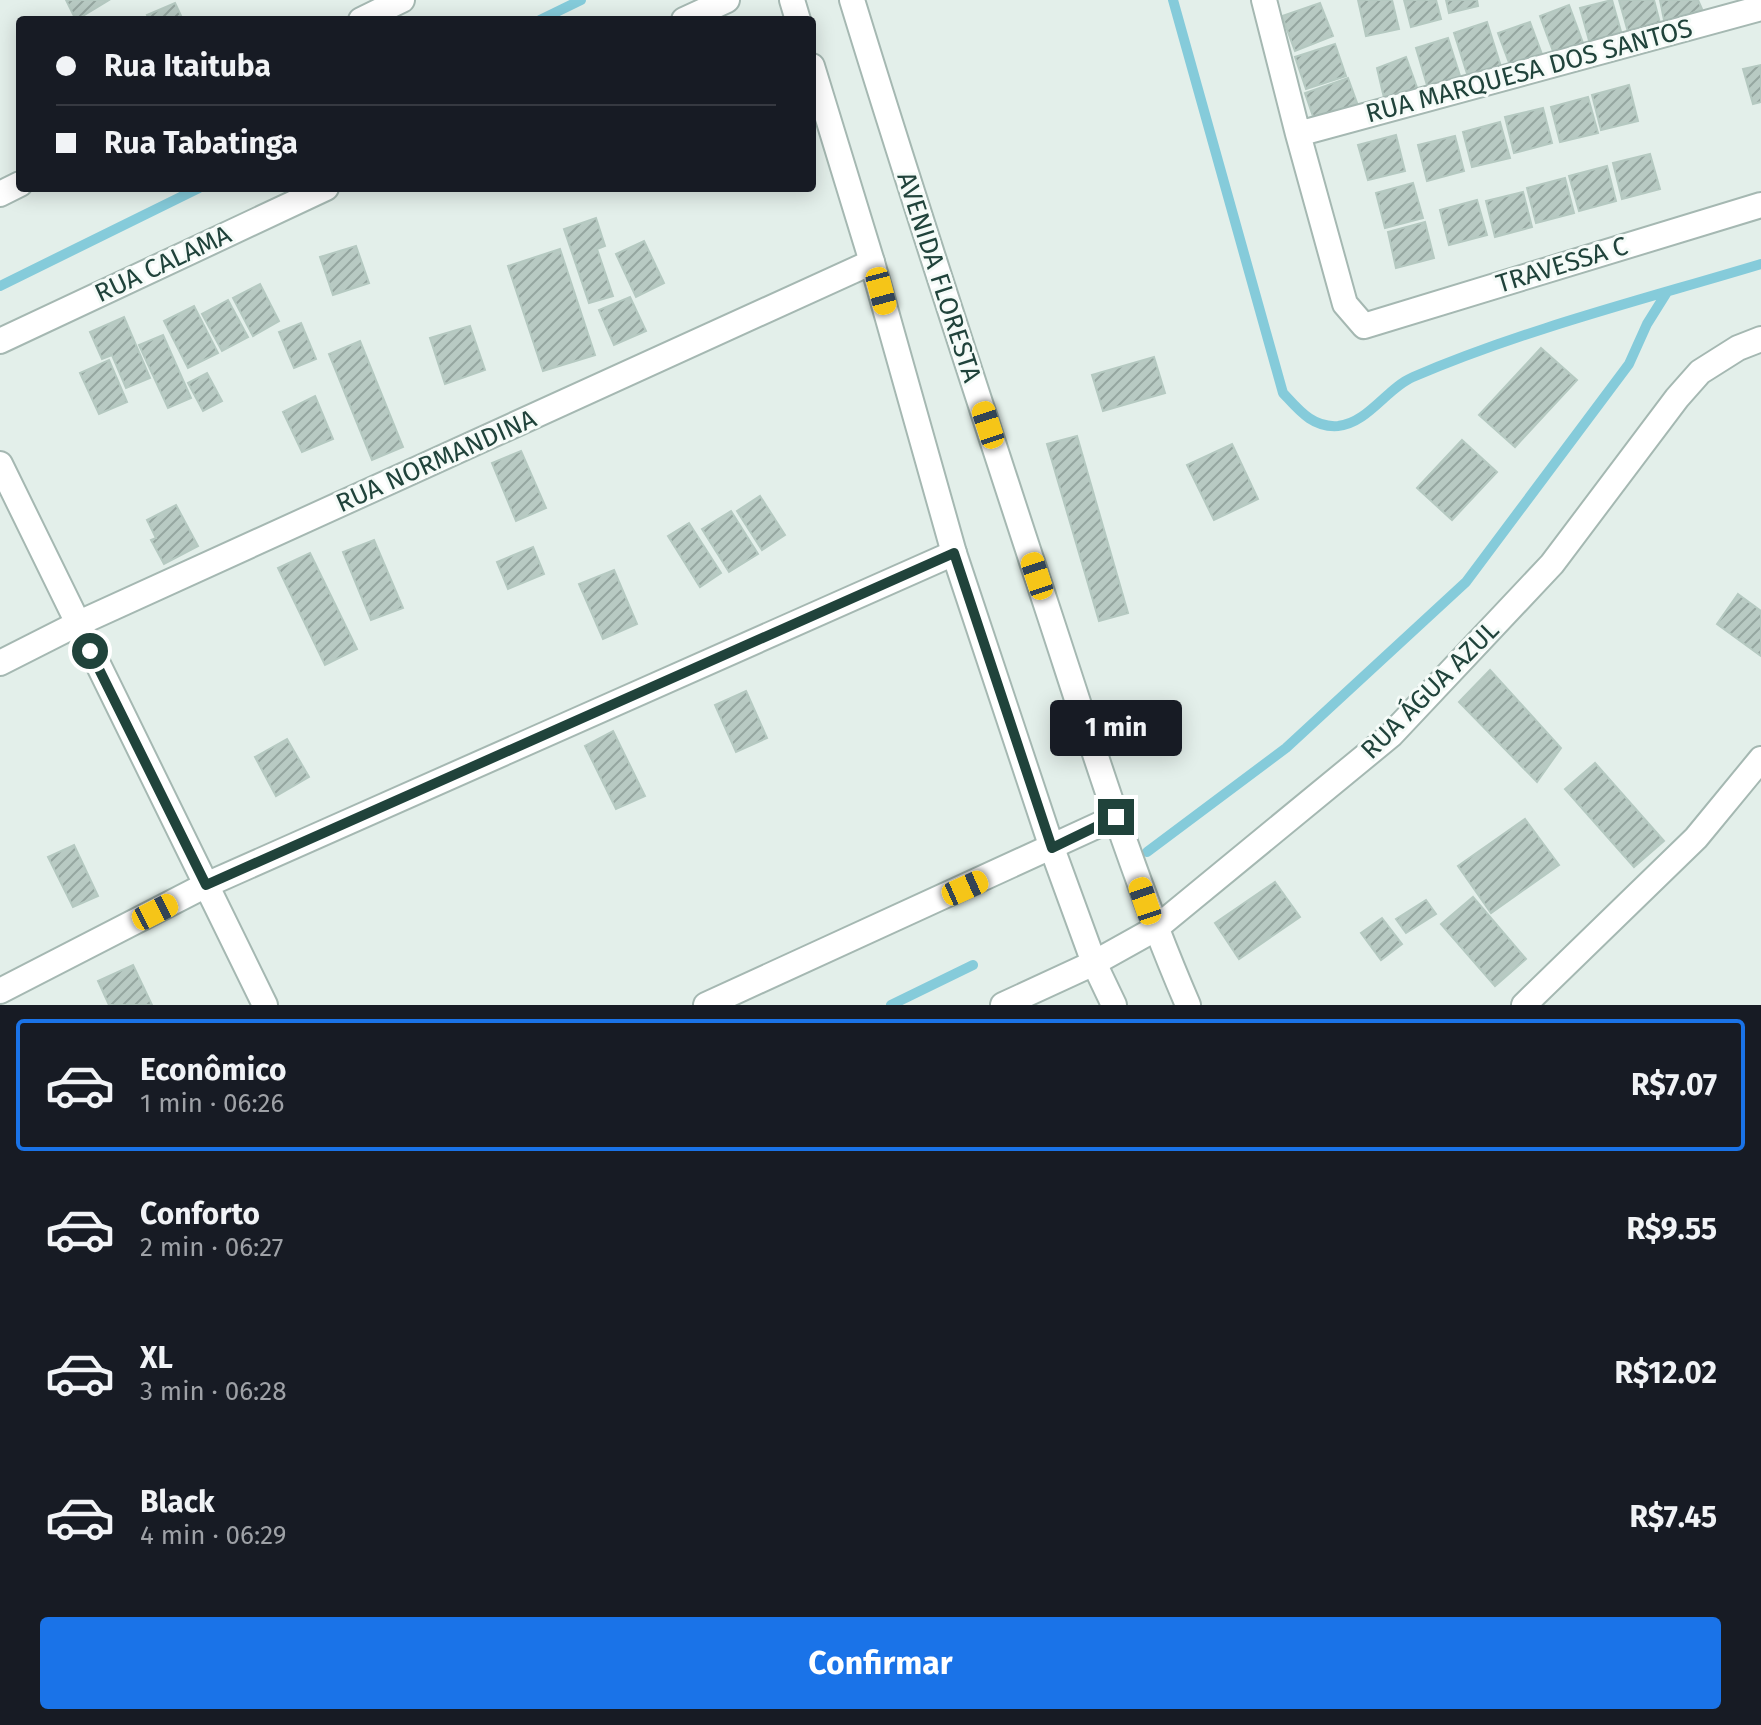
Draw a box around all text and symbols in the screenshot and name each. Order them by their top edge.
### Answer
street label: RUA MARQUESA DOS SANTOS [1362,12,1696,130]
text: Rua Itaituba [104,48,271,84]
text: Rua Tabatinga [104,125,298,161]
street label: AVENIDA FLORESTA [890,168,988,386]
street label: RUA CALAMA [90,219,236,309]
street label: TRAVESSA C [1492,230,1632,300]
car [863,265,899,317]
car [969,398,1007,452]
street label: RUA NORMANDINA [331,403,541,519]
car [1018,549,1056,603]
street label: RUA ÁGUA AZUL [1355,615,1505,765]
route start [72,633,108,669]
callout: 1 min [1050,701,1182,757]
text: 1 min [1085,712,1147,743]
route end [1098,799,1134,835]
car [938,867,992,909]
car [1126,874,1164,928]
car [128,890,182,934]
icon: car [44,1049,116,1121]
text: Econômico [140,1052,286,1088]
text: R$7.07 [1631,1067,1717,1103]
text: 1 min · 06:26 [140,1088,284,1119]
icon: car [44,1193,116,1265]
text: Conforto [140,1196,260,1232]
text: R$9.55 [1626,1211,1717,1247]
text: 2 min · 06:27 [140,1232,283,1263]
icon: car [44,1337,116,1409]
text: XL [140,1340,173,1376]
text: R$12.02 [1614,1355,1717,1391]
text: 3 min · 06:28 [140,1376,287,1407]
icon: car [44,1481,116,1553]
text: Black [140,1484,215,1520]
text: R$7.45 [1630,1499,1717,1535]
text: 4 min · 06:29 [140,1520,286,1551]
button: Confirmar [40,1617,1721,1709]

